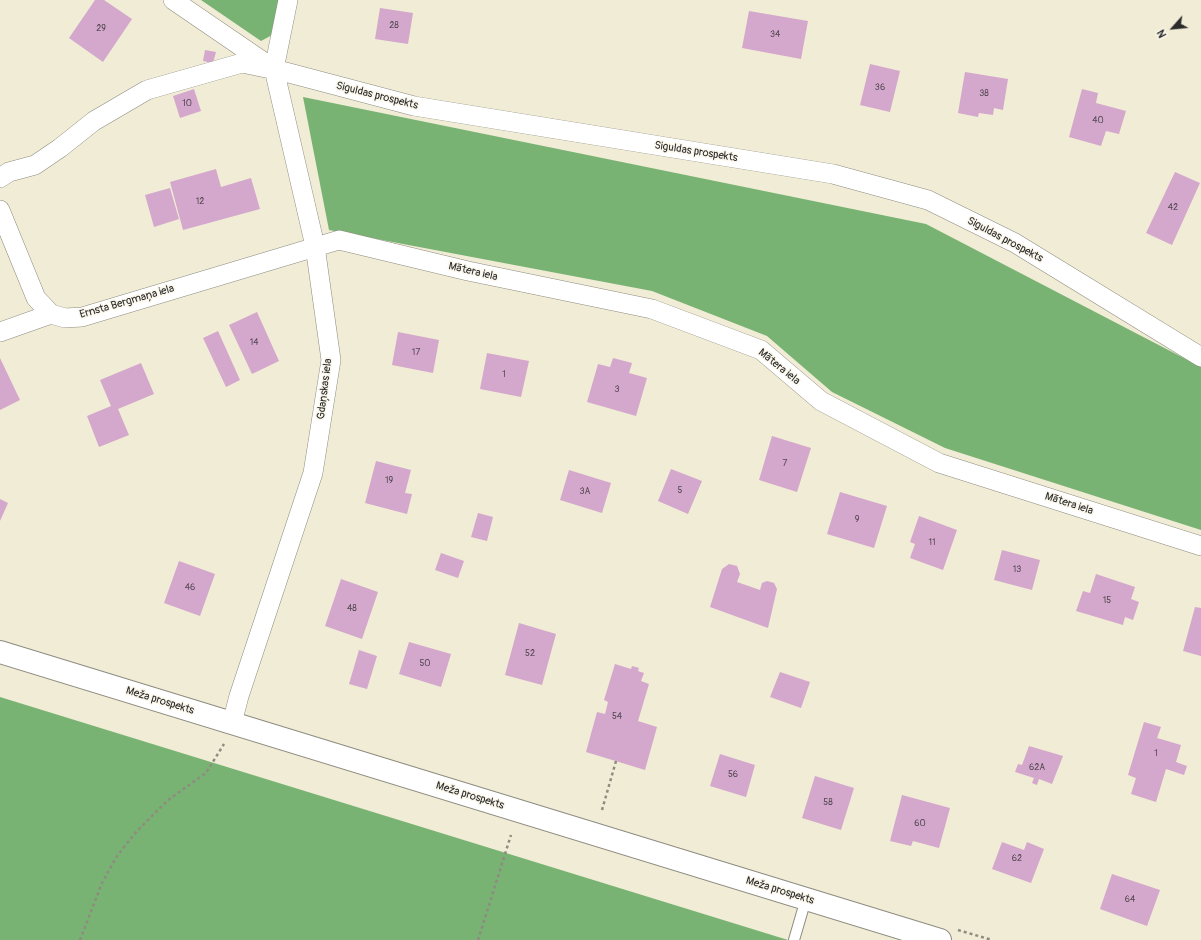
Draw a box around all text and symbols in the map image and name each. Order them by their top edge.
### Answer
north arrow [1153,8,1193,48]
house number: 28 [389,21,399,31]
house number: 29 [96,24,106,34]
text: N [1154,27,1169,40]
house number: 34 [770,30,780,40]
street label: Siguldas prospekts [335,79,419,113]
house number: 36 [875,83,885,93]
house number: 38 [979,89,989,99]
house number: 10 [182,99,192,109]
house number: 40 [1092,116,1104,126]
street label: Siguldas prospekts [653,139,739,165]
house number: 12 [196,197,204,207]
house number: 42 [1168,203,1178,213]
street label: Siguldas prospekts [965,214,1045,266]
street label: Mātera iela [447,260,499,284]
street label: Ernsta Bergmaņa iela [78,282,176,322]
house number: 14 [250,338,258,348]
street label: Mātera iela [755,346,803,388]
house number: 17 [412,348,420,358]
street label: Gdaņskas iela [315,358,335,420]
house number: 1 [502,370,506,380]
house number: 3 [614,385,620,395]
house number: 7 [783,459,787,469]
house number: 19 [385,476,393,486]
house number: 5 [678,486,682,496]
house number: 3A [580,487,590,497]
street label: Mātera iela [1043,490,1095,518]
house number: 9 [855,515,859,525]
house number: 11 [928,538,936,548]
house number: 13 [1013,565,1021,575]
house number: 46 [185,583,195,593]
house number: 15 [1103,596,1111,606]
house number: 48 [347,604,357,614]
house number: 52 [525,649,535,659]
house number: 50 [419,659,431,669]
street label: Meža prospekts [124,684,196,718]
house number: 54 [612,712,622,722]
house number: 1 [1154,749,1158,759]
house number: 62A [1029,763,1045,773]
house number: 56 [728,770,738,780]
street label: Meža prospekts [434,779,506,813]
house number: 58 [823,798,833,808]
house number: 60 [914,819,926,829]
house number: 62 [1012,854,1022,864]
street label: Meža prospekts [744,874,816,908]
house number: 64 [1125,895,1135,905]

